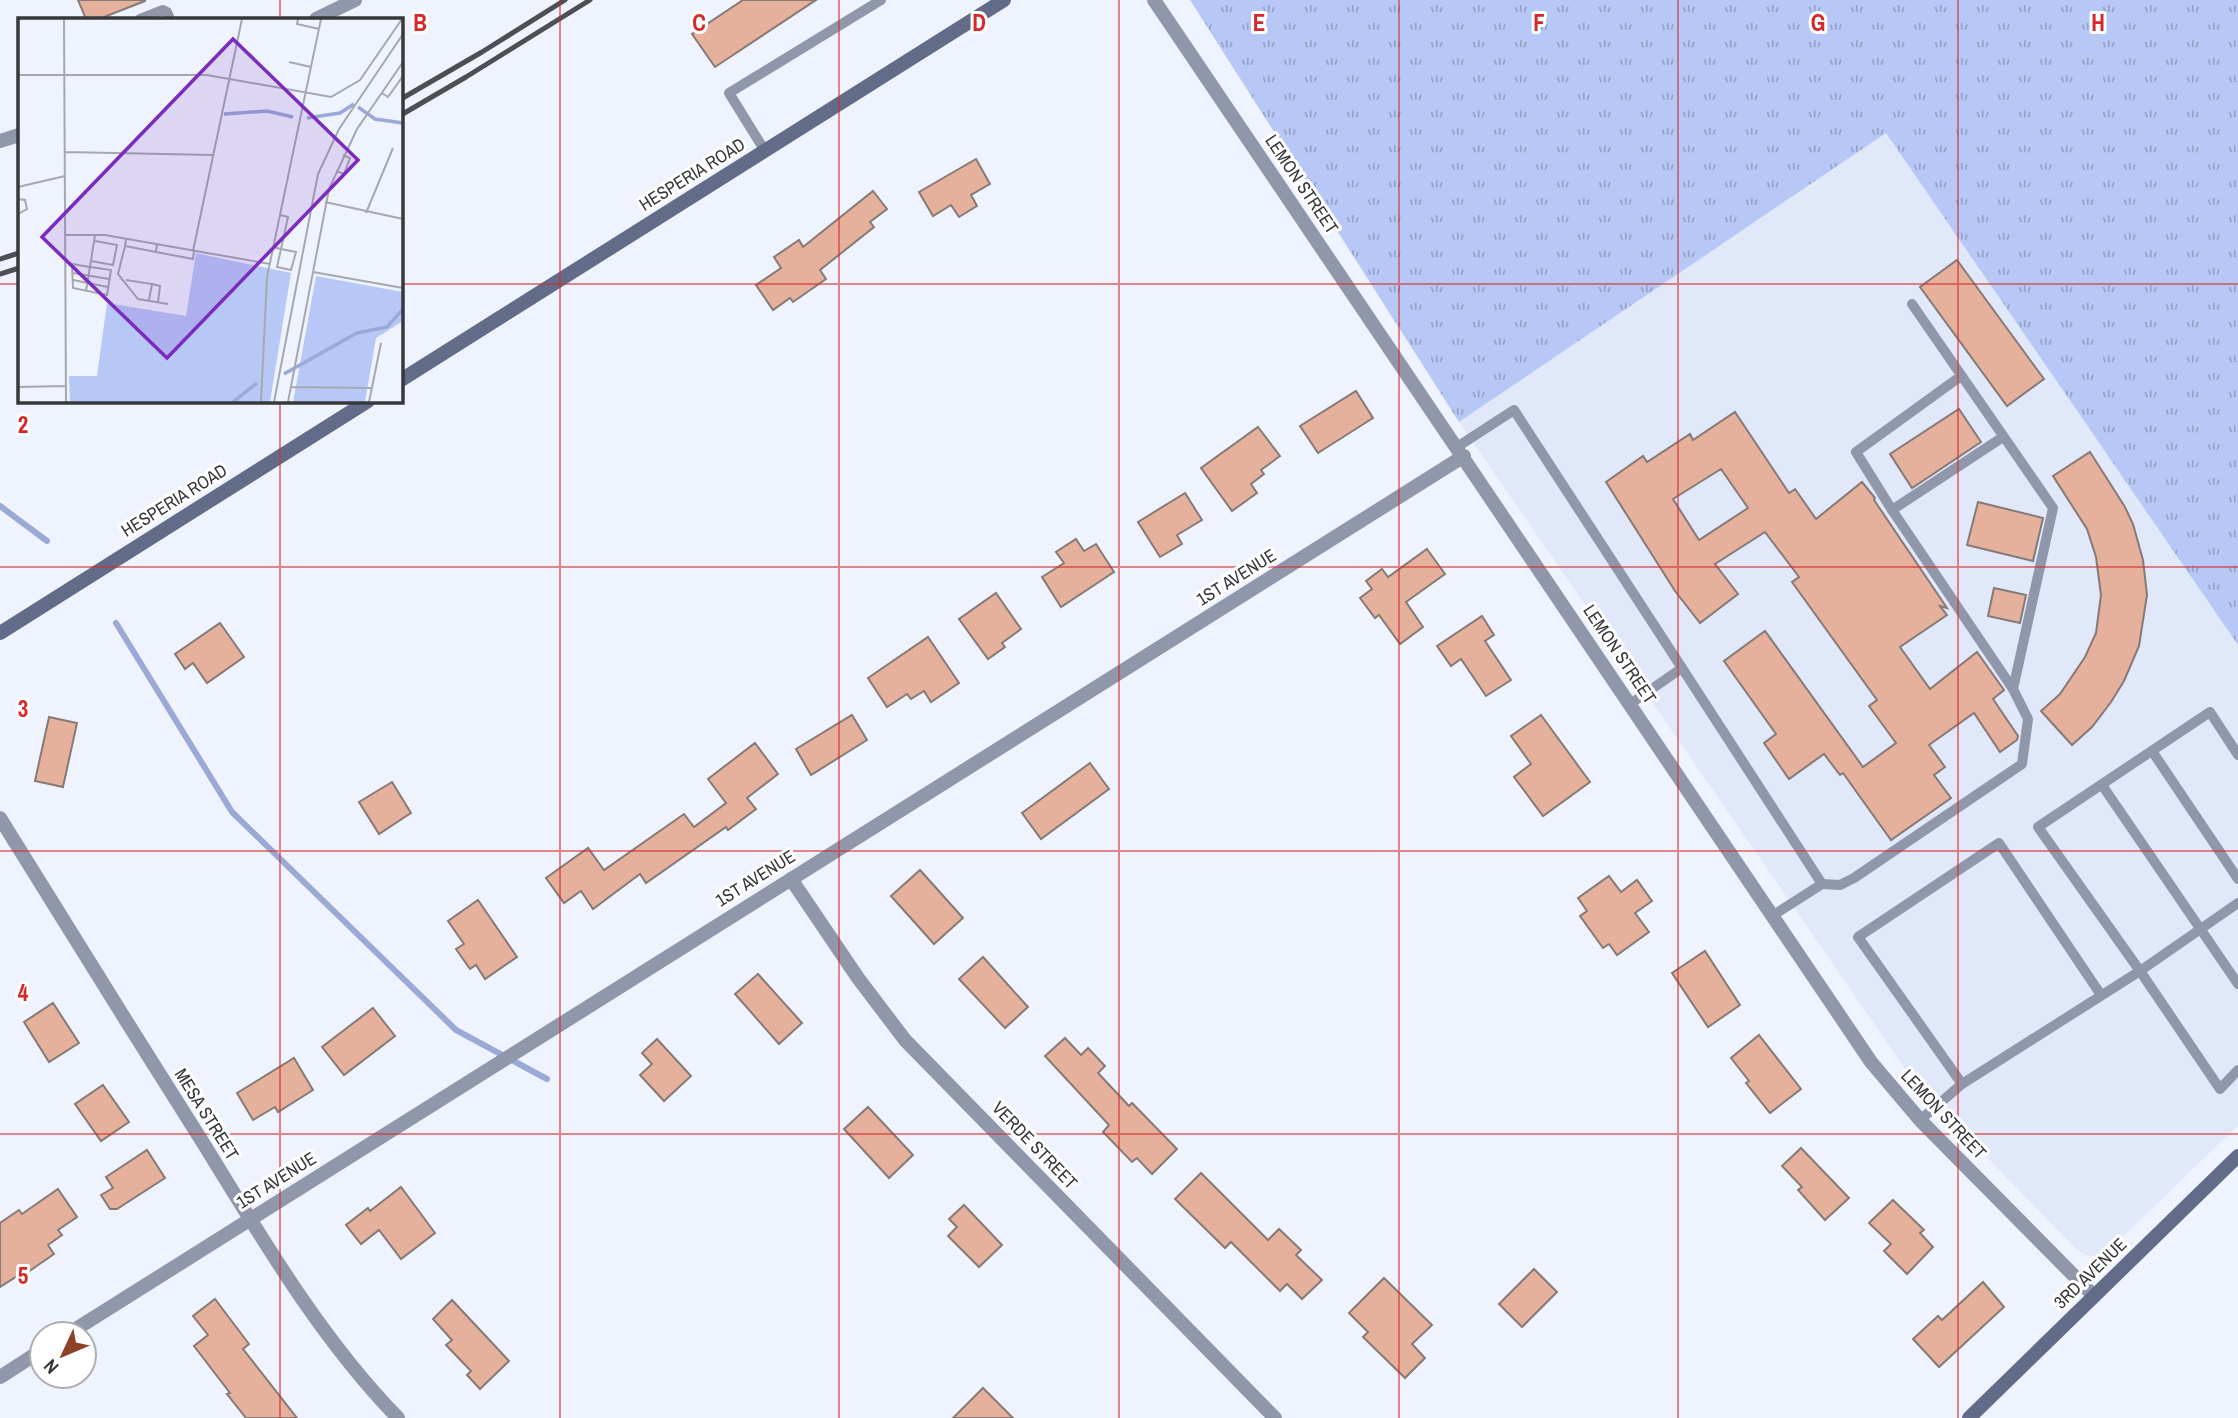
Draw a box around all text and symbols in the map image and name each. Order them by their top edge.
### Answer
text: B [413,7,427,38]
text: C [692,7,706,38]
text: D [972,7,986,38]
text: E [1253,7,1265,38]
text: F [1533,7,1545,38]
text: G [1811,7,1825,38]
text: H [2091,7,2105,38]
inset map [18,18,402,402]
street label: LEMON STREET [1260,129,1344,239]
street label: HESPERIA ROAD [634,131,750,217]
text: 2 [18,409,28,440]
street label: HESPERIA ROAD [116,457,232,543]
street label: 1ST AVENUE [1191,543,1281,611]
street label: LEMON STREET [1578,599,1662,709]
text: 3 [18,693,28,724]
street label: 1ST AVENUE [710,844,800,912]
text: 4 [18,977,29,1008]
street label: LEMON STREET [1896,1063,1992,1165]
street label: MESA STREET [169,1064,245,1164]
street label: VERDE STREET [987,1096,1083,1194]
street label: 1ST AVENUE [231,1146,321,1214]
street label: 3RD AVENUE [2048,1232,2132,1314]
text: 5 [18,1260,28,1291]
north arrow [28,1320,98,1390]
text: N [38,1354,64,1380]

